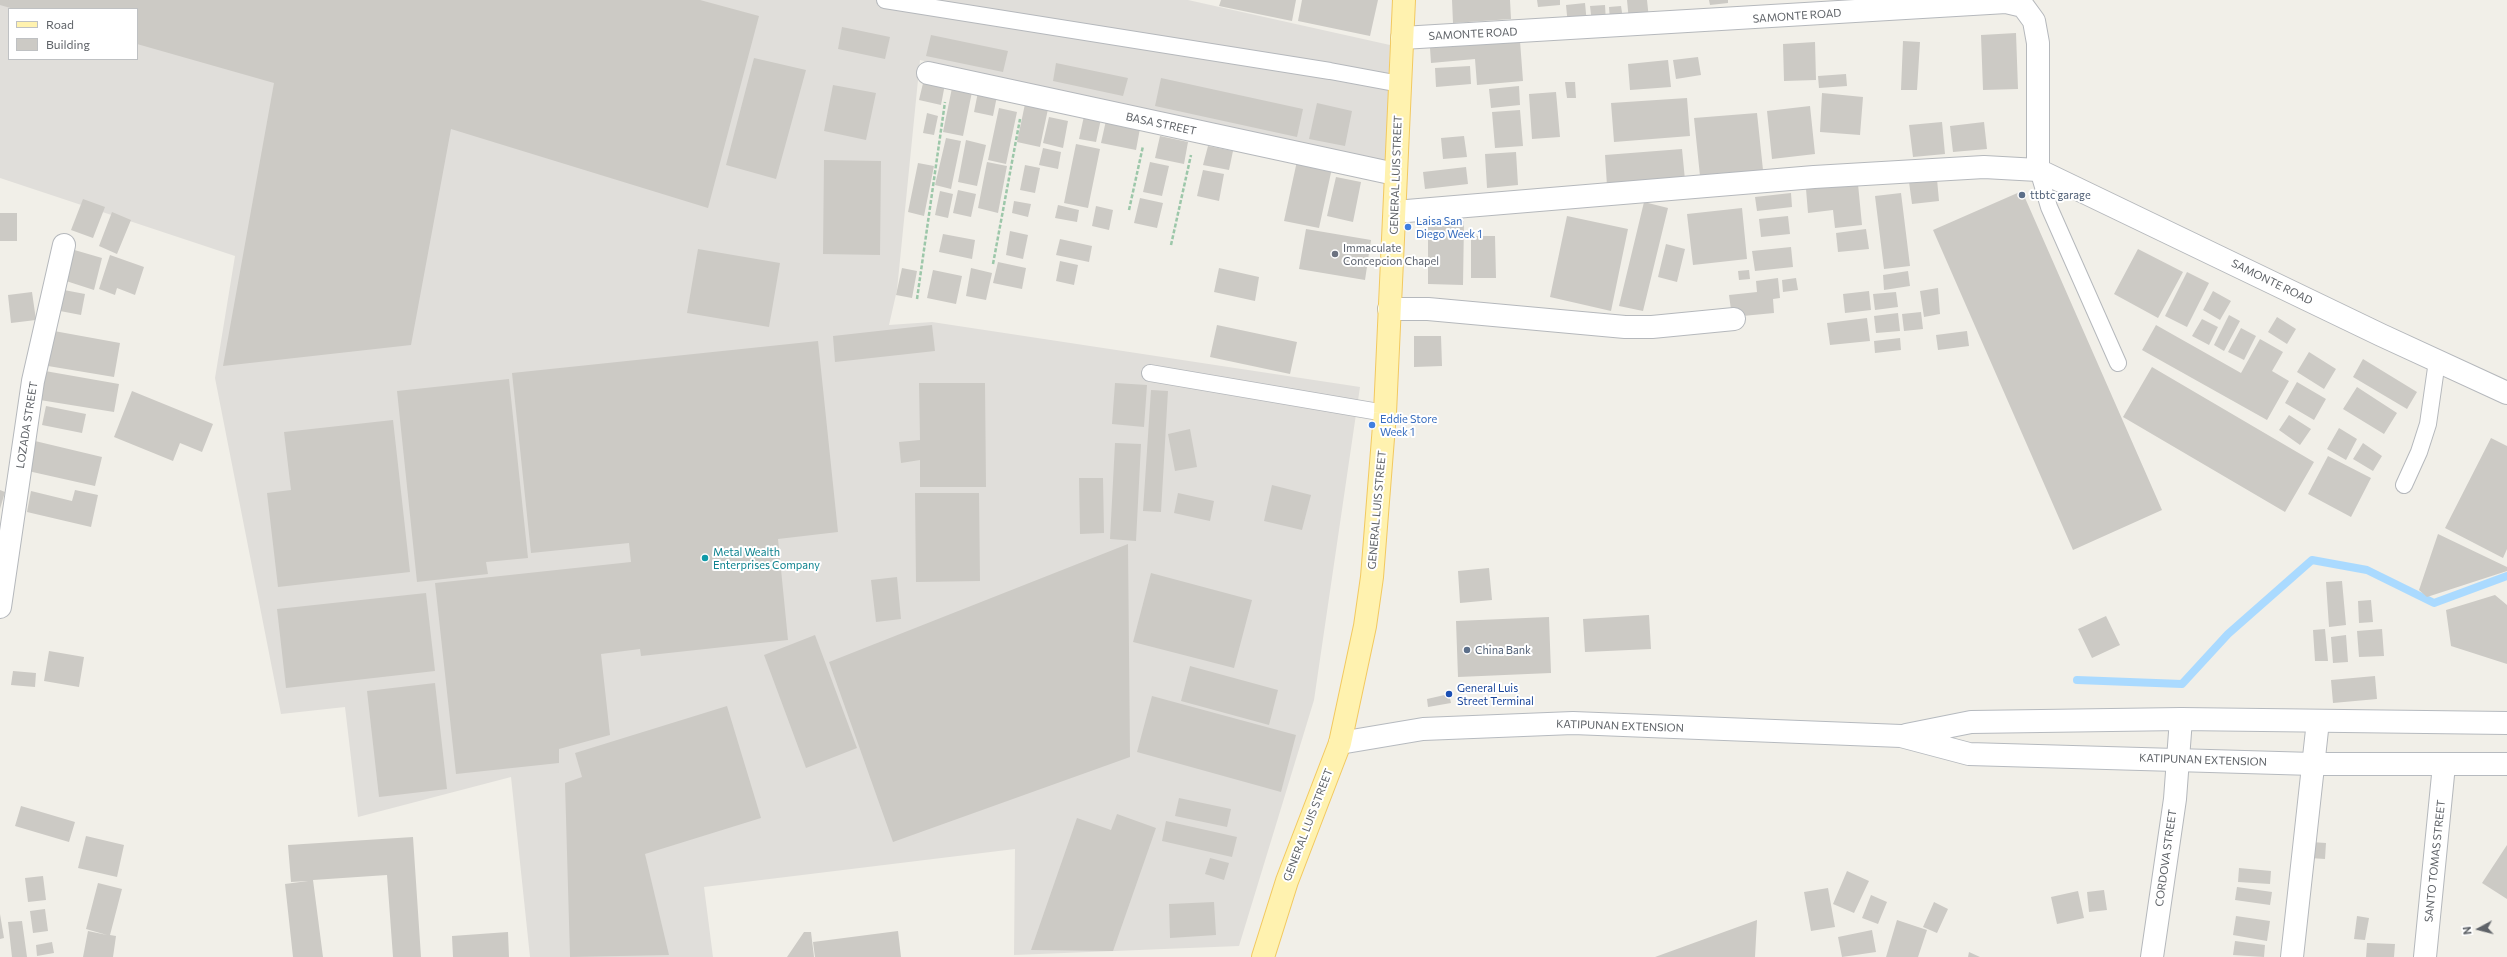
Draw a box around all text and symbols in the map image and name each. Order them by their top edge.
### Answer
street label: SAMONTE ROAD [1752,6,1842,26]
legend [8,8,138,60]
text: Road [46,17,74,31]
street label: SAMONTE ROAD [1428,25,1518,43]
text: Building [46,37,90,51]
street label: BASA STREET [1125,110,1197,138]
street label: GENERAL LUIS STREET [1387,115,1405,235]
place label: ttbtc garage [2030,188,2091,202]
marker: ttbtc garage [2017,190,2027,200]
place label: Laisa San Diego Week 1 [1416,214,1482,240]
marker: Laisa San Diego Week 1 [1403,222,1413,232]
place label: Immaculate Concepcion Chapel [1343,241,1439,267]
marker: Immaculate Concepcion Chapel [1330,249,1340,259]
street label: SAMONTE ROAD [2229,257,2315,307]
street label: LOZADA STREET [14,380,40,470]
place label: Eddie Store Week 1 [1380,412,1437,438]
marker: Eddie Store Week 1 [1367,420,1377,430]
street label: GENERAL LUIS STREET [1365,450,1389,570]
place label: Metal Wealth Enterprises Company [713,545,820,571]
marker: Metal Wealth Enterprises Company [700,553,710,563]
place label: China Bank [1475,643,1531,657]
marker: China Bank [1462,645,1472,655]
place label: General Luis Street Terminal [1457,681,1534,707]
marker: General Luis Street Terminal [1444,689,1454,699]
street label: KATIPUNAN EXTENSION [1556,717,1684,735]
street label: KATIPUNAN EXTENSION [2139,751,2267,769]
street label: GENERAL LUIS STREET [1280,767,1336,883]
street label: SANTO TOMAS STREET [2422,799,2448,923]
street label: CORDOVA STREET [2153,809,2179,907]
north arrow [2459,909,2499,949]
text: N [2460,926,2474,935]

